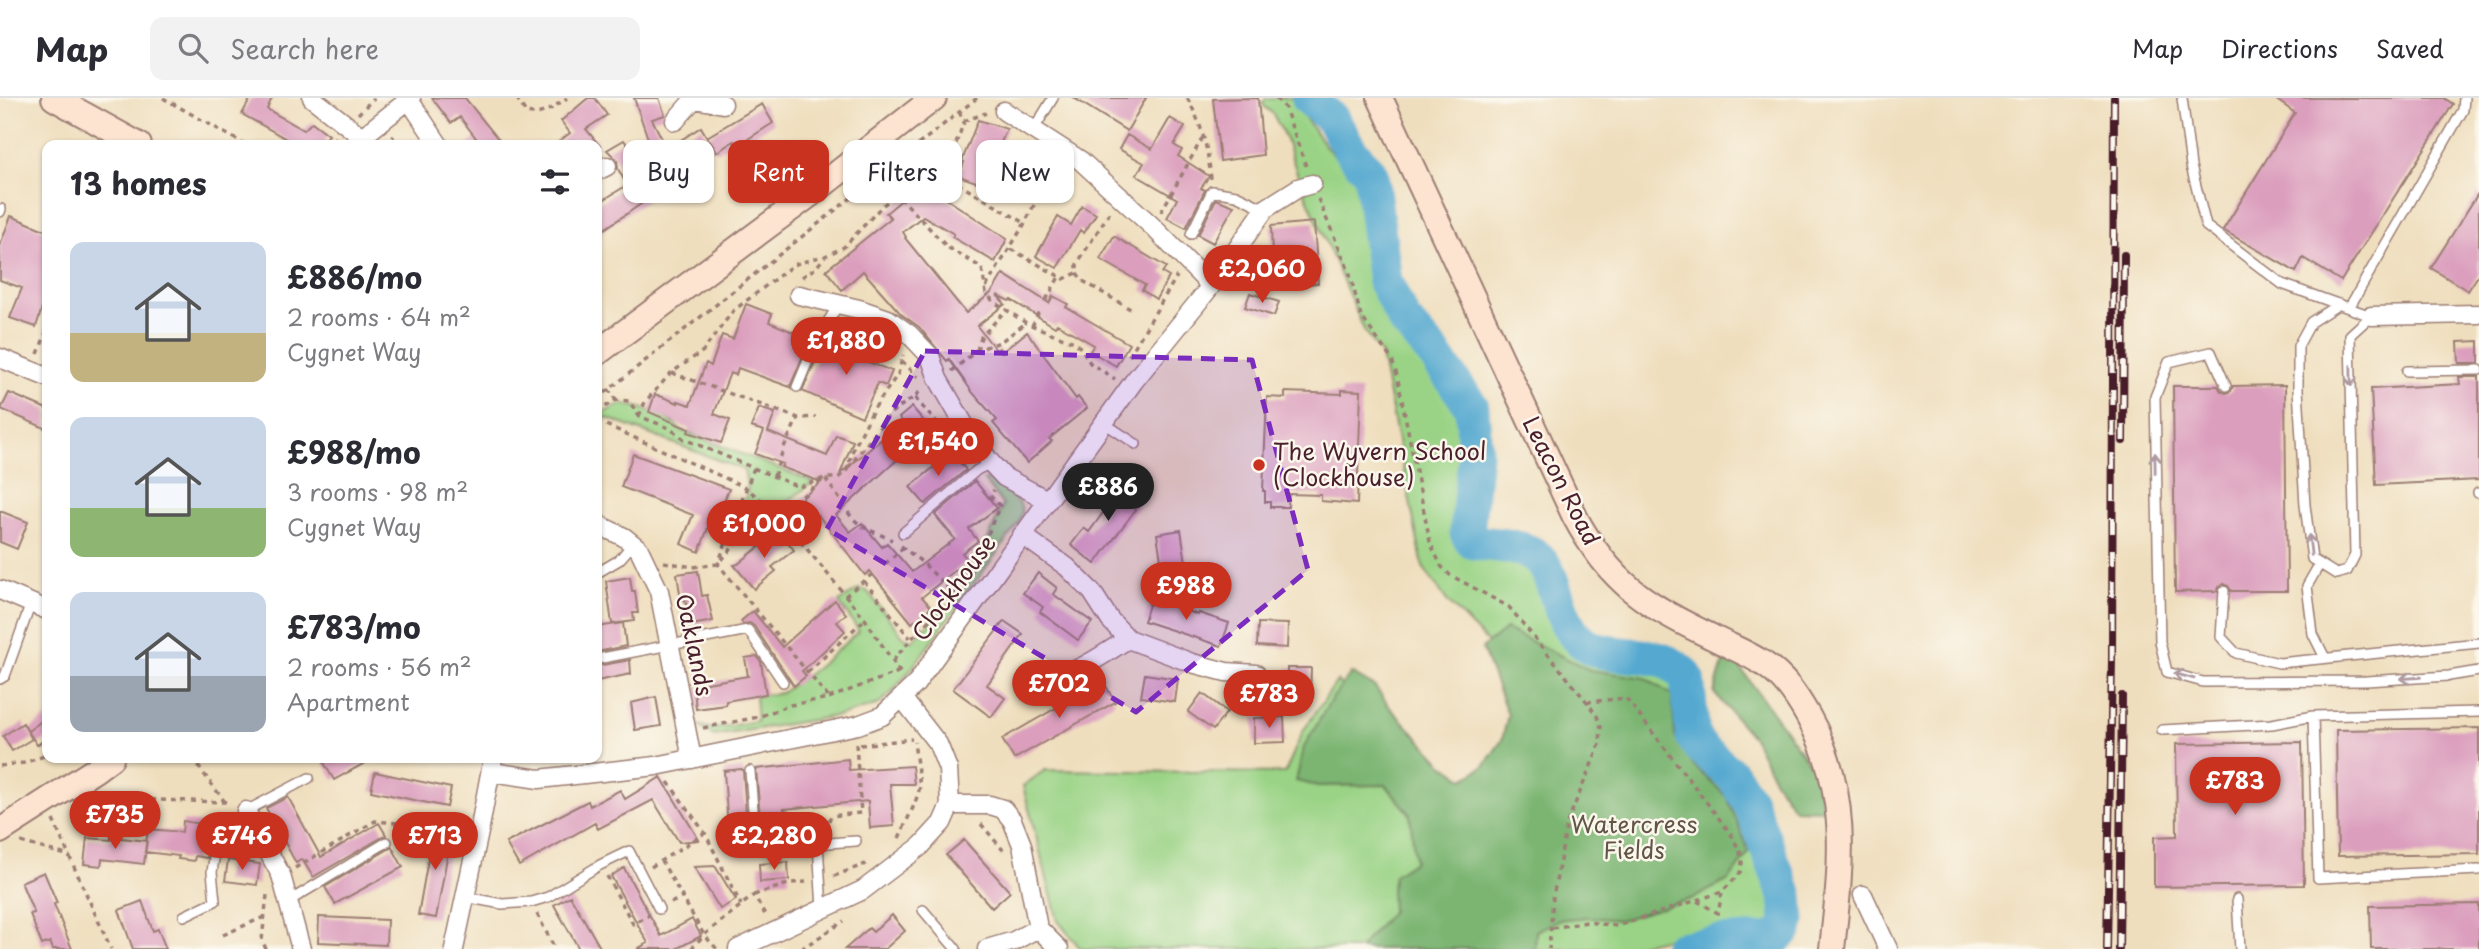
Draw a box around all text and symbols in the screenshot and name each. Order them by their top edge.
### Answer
search box [150,17,640,80]
text: Map [35,23,108,73]
icon: search [174,29,212,67]
text: Search here [230,29,379,68]
text: Map [2132,30,2183,66]
text: Directions [2221,30,2338,66]
text: Saved [2376,30,2444,66]
chip: Buy [623,140,714,203]
chip: Rent [728,140,829,203]
chip: Filters [843,140,962,203]
chip: New [976,140,1074,203]
text: 13 homes [70,160,207,205]
icon: filters [536,163,574,201]
pin: £2,060 [1205,246,1319,305]
text: £2,060 [1219,250,1305,285]
text: £886/mo [287,254,422,299]
icon: home [126,270,210,354]
text: 2 rooms · 64 m² [287,299,471,334]
pin: £1,880 [789,317,903,377]
text: £1,880 [807,322,885,357]
text: Cygnet Way [287,334,421,369]
one-way arrow [2344,364,2358,387]
street label: Leacon Road [1515,409,1610,551]
pin: £1,540 [881,418,995,478]
text: £1,540 [898,423,978,458]
text: £988/mo [287,429,421,474]
place label: The Wyvern School (Clockhouse) [1273,433,1486,494]
icon: home [126,445,210,529]
one-way arrow [2148,452,2162,475]
marker: The Wyvern School (Clockhouse) [1251,457,1267,473]
pin: £886 [1067,464,1149,523]
text: £886 [1078,468,1138,503]
text: 3 rooms · 98 m² [287,474,468,509]
pin: £1,000 [707,500,821,560]
text: £1,000 [723,505,805,540]
text: Cygnet Way [287,509,421,544]
street label: Clockhouse [902,527,1003,647]
one-way arrow [2304,534,2317,557]
pin: £988 [1145,562,1227,622]
text: £988 [1157,567,1215,602]
street label: Oaklands [668,590,723,699]
text: £783/mo [287,604,421,649]
icon: home [126,620,210,704]
text: 2 rooms · 56 m² [287,649,472,684]
pin: £702 [1018,660,1100,720]
text: £702 [1028,665,1090,700]
one-way arrow [2174,669,2196,682]
pin: £783 [1228,670,1310,730]
one-way arrow [2400,672,2423,685]
text: £783 [1240,675,1298,710]
text: Apartment [287,684,410,719]
pin: £783 [2194,758,2276,817]
text: £783 [2206,762,2264,797]
pin: £735 [74,792,156,851]
text: £735 [86,796,144,831]
park label: Watercress Fields [1571,806,1697,867]
pin: £746 [201,812,283,872]
pin: £713 [394,812,476,872]
pin: £2,280 [717,812,831,872]
text: £746 [212,817,272,852]
text: £713 [408,817,462,852]
text: £2,280 [731,817,817,852]

